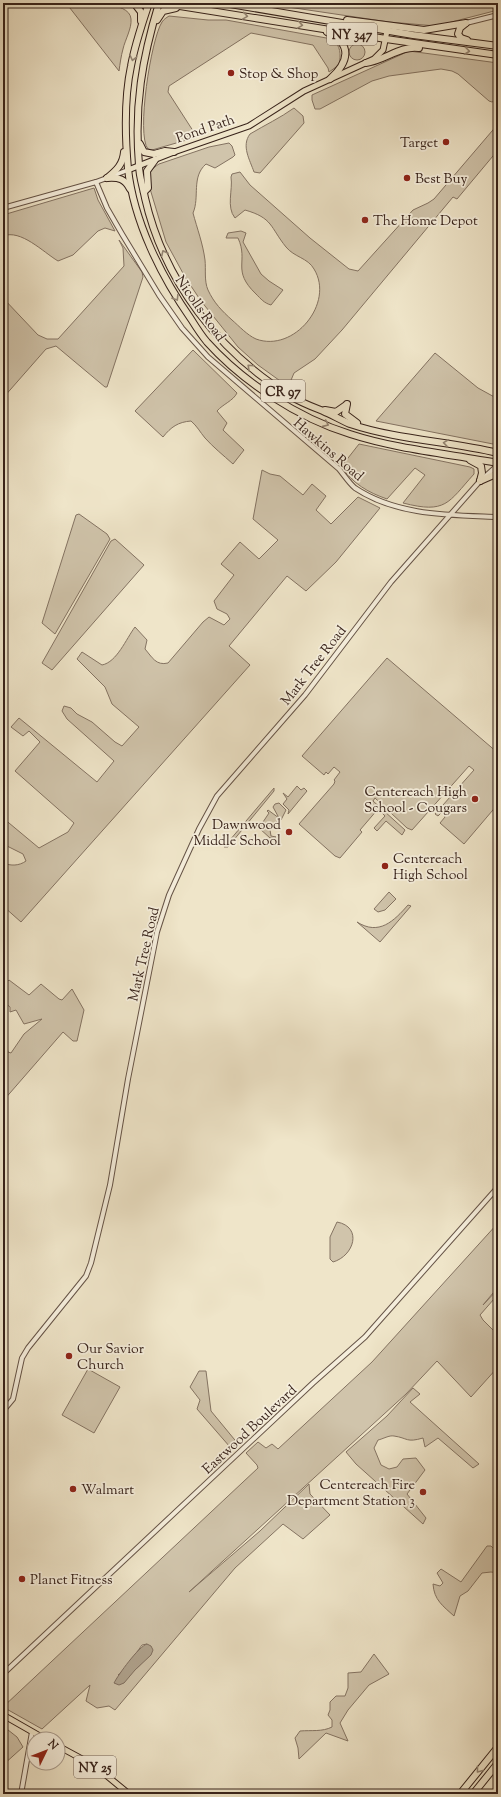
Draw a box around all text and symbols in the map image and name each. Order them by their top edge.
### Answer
one-way arrow [242,11,248,20]
one-way arrow [297,20,303,29]
road number: NY 347 [327,23,377,45]
one-way arrow [464,46,470,55]
one-way arrow [129,55,137,61]
place label: Stop & Shop [239,65,319,85]
marker: Stop & Shop [226,68,236,78]
street label: Pond Path [174,111,238,149]
place label: Target [400,134,438,154]
marker: Target [441,137,451,147]
place label: Best Buy [415,170,467,190]
marker: Best Buy [402,173,412,183]
place label: The Home Depot [373,212,478,232]
marker: The Home Depot [360,215,370,225]
one-way arrow [161,250,169,257]
street label: Nicolls Road [169,272,230,346]
one-way arrow [172,294,179,301]
one-way arrow [247,365,254,372]
road number: CR 97 [261,380,305,402]
street label: Hawkins Road [288,414,367,487]
one-way arrow [322,419,330,427]
one-way arrow [443,439,449,448]
street label: Mark Tree Road [277,622,352,710]
place label: Centereach High School - Cougars [364,783,467,819]
marker: Centereach High School - Cougars [470,794,480,804]
place label: Dawnwood Middle School [193,816,281,852]
marker: Dawnwood Middle School [284,827,294,837]
place label: Centereach High School [393,850,468,886]
marker: Centereach High School [380,861,390,871]
street label: Mark Tree Road [124,905,166,1004]
place label: Our Savior Church [77,1340,145,1376]
marker: Our Savior Church [64,1351,74,1361]
street label: Eastwood Boulevard [199,1381,302,1480]
place label: Centereach Fire Department Station 3 [287,1476,415,1512]
place label: Walmart [81,1481,134,1501]
marker: Walmart [68,1484,78,1494]
marker: Centereach Fire Department Station 3 [418,1487,428,1497]
place label: Planet Fitness [30,1571,113,1591]
marker: Planet Fitness [17,1574,27,1584]
north arrow [26,1731,66,1771]
text: N [43,1735,62,1754]
road number: NY 25 [74,1756,116,1778]
one-way arrow [477,1766,484,1773]

